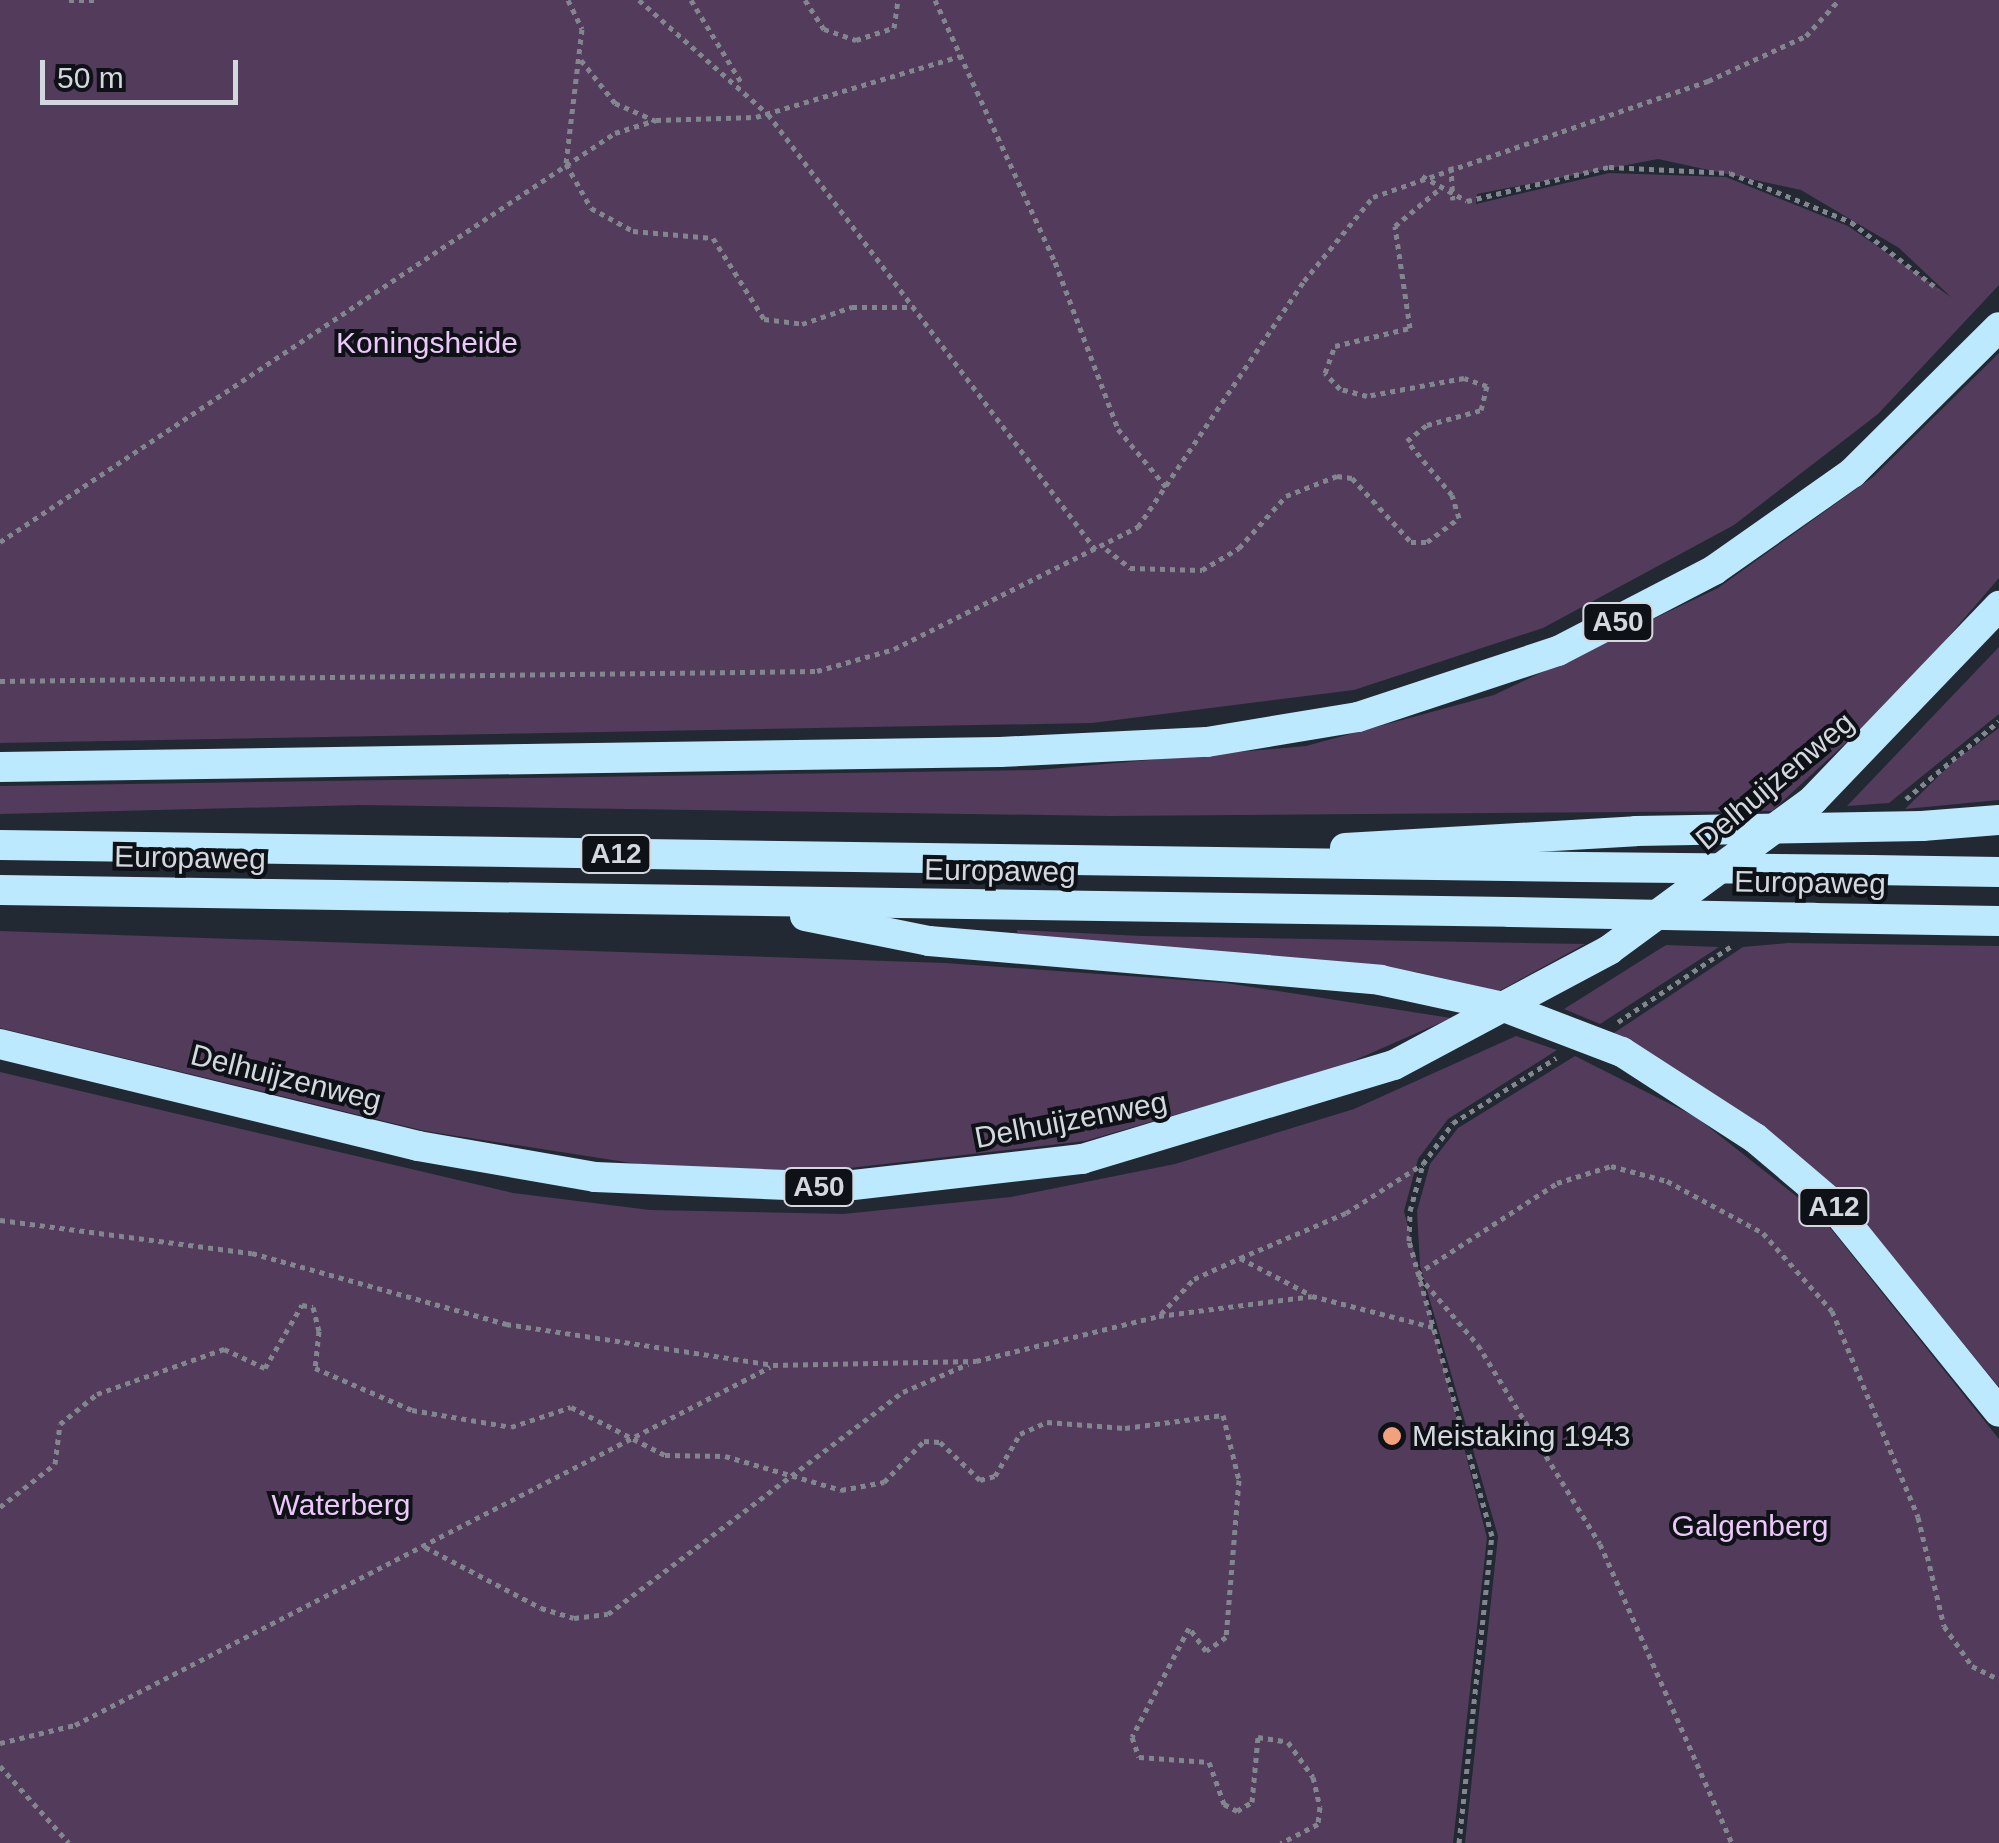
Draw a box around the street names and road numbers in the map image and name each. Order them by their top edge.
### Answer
road number: A50 [1580,599,1656,645]
street label: Delhuijzenweg [1689,705,1861,857]
road number: A12 [578,831,654,877]
street label: Europaweg [114,839,266,877]
street label: Europaweg [924,852,1076,890]
street label: Europaweg [1734,864,1886,902]
street label: Delhuijzenweg [187,1037,385,1119]
street label: Delhuijzenweg [972,1084,1170,1156]
road number: A50 [782,1164,856,1210]
road number: A12 [1796,1184,1872,1230]

